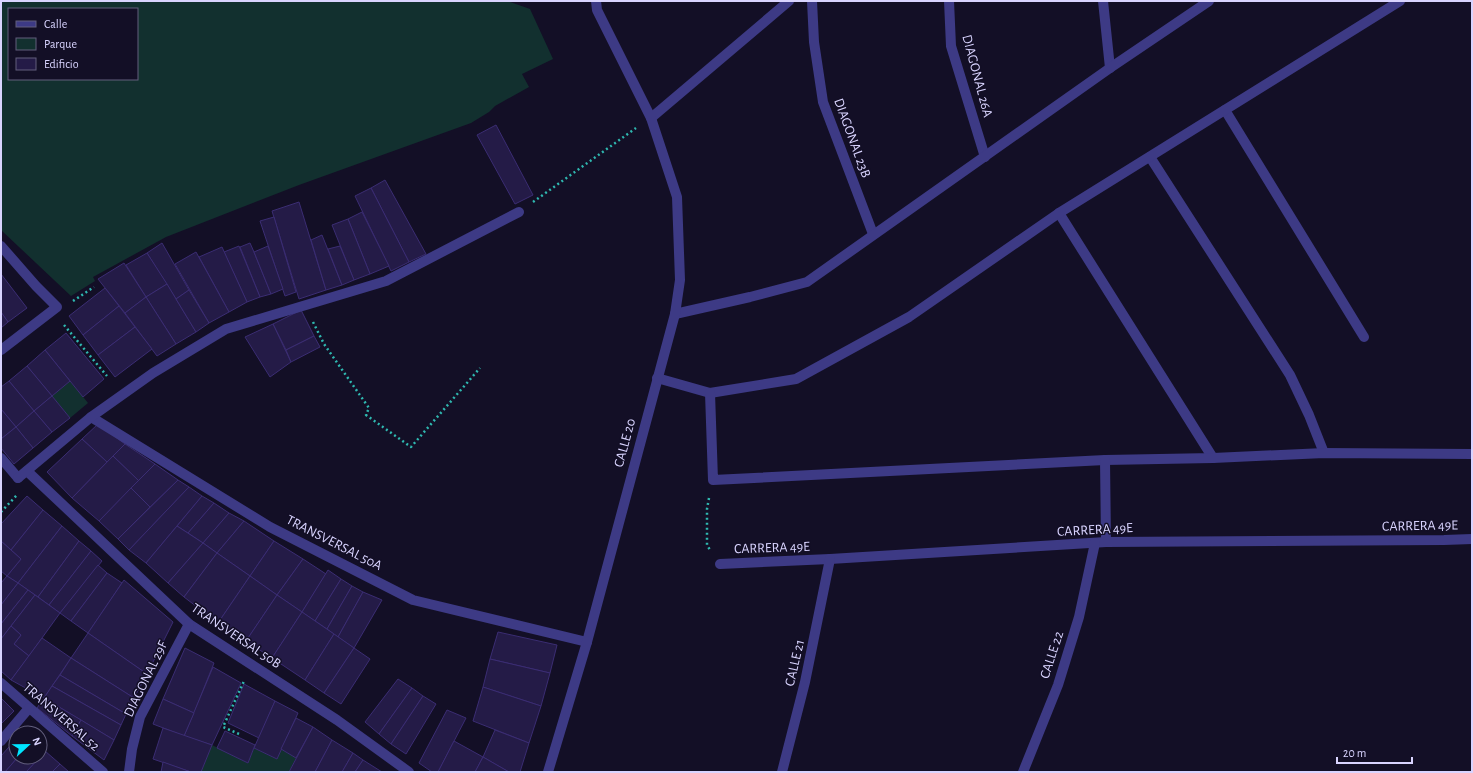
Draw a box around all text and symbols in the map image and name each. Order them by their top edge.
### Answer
legend [8,8,138,80]
text: Calle [44,18,67,30]
street label: DIAGONAL 26A [959,33,995,119]
text: Parque [44,38,77,50]
text: Edificio [44,58,79,70]
street label: DIAGONAL 23B [831,96,873,180]
street label: CALLE 20 [612,417,638,469]
street label: TRANSVERSAL 50A [284,513,384,573]
street label: CARRERA 49E [1382,518,1458,534]
street label: CARRERA 49E [1057,521,1134,539]
street label: CARRERA 49E [734,540,810,556]
street label: TRANSVERSAL 50B [189,601,283,671]
street label: CALLE 22 [1038,630,1066,680]
street label: DIAGONAL 29F [122,638,171,719]
street label: CALLE 21 [783,638,807,688]
street label: TRANSVERSAL 52 [19,679,103,755]
north arrow [8,725,48,765]
scale bar [1337,739,1412,765]
text: 20 m [1343,747,1366,759]

